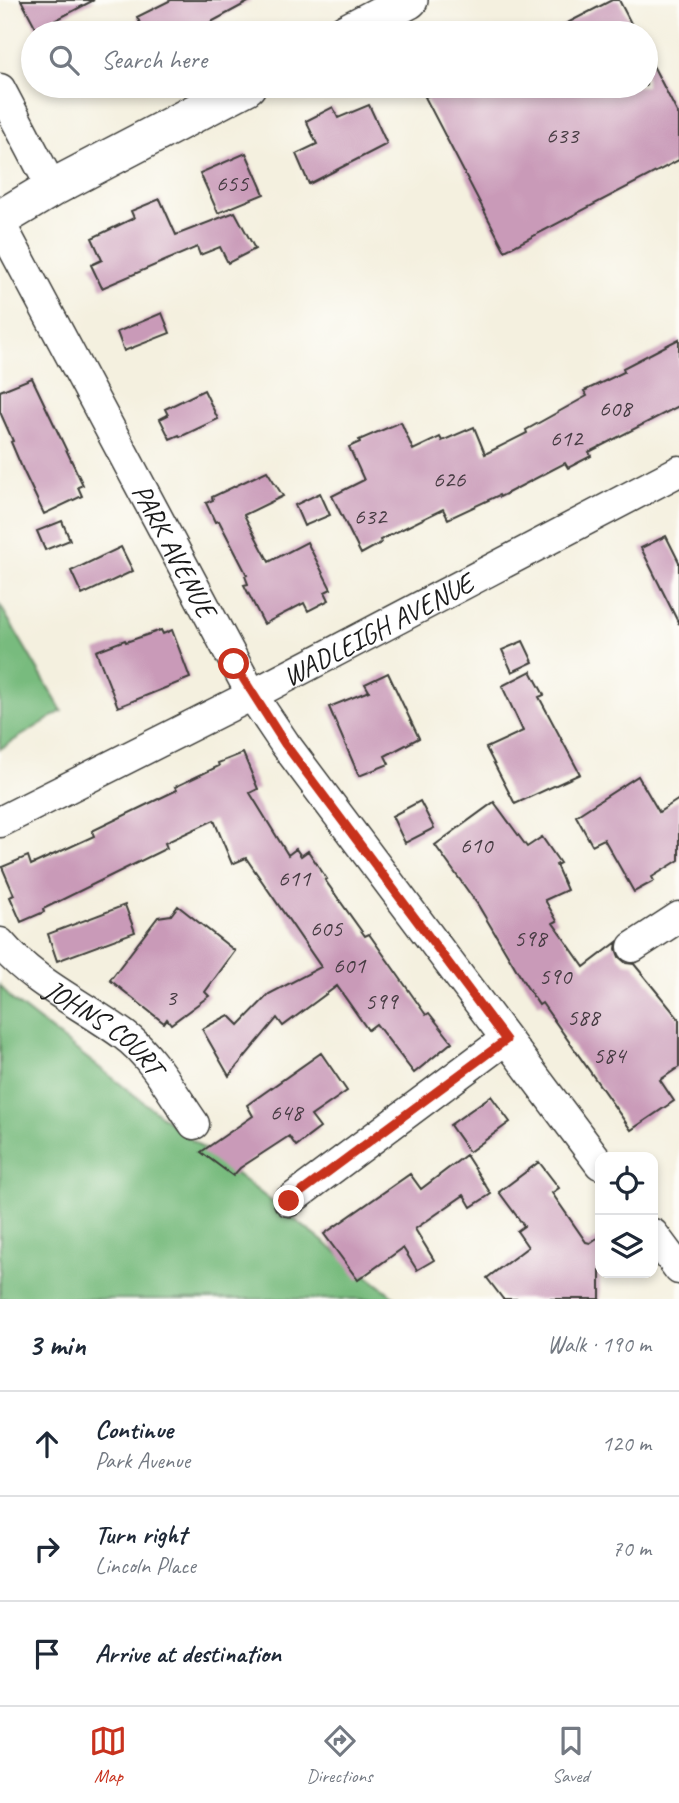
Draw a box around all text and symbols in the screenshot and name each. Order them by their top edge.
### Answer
search box [21,21,658,98]
icon: search [45,41,83,79]
text: Search here [101,43,207,76]
house number: 633 [546,120,580,150]
house number: 655 [216,168,249,198]
house number: 608 [599,393,633,423]
house number: 612 [550,423,584,453]
house number: 626 [433,464,466,494]
street label: PARK AVENUE [124,478,226,627]
house number: 632 [354,501,388,531]
street label: WADLEIGH AVENUE [277,564,482,694]
route start [218,648,249,679]
house number: 610 [460,830,494,860]
house number: 611 [278,863,311,893]
house number: 605 [310,913,343,943]
house number: 598 [514,923,548,953]
house number: 601 [333,950,366,980]
house number: 590 [539,961,573,991]
street label: JOHNS COURT [37,970,176,1087]
house number: 3 [166,982,179,1012]
house number: 599 [365,986,399,1016]
house number: 588 [567,1002,601,1032]
house number: 584 [593,1040,627,1070]
house number: 648 [270,1097,304,1127]
map controls [595,1152,658,1278]
button: locate [595,1152,658,1215]
route end [273,1185,304,1216]
button: layers [595,1215,658,1278]
text: 3 min [28,1326,85,1364]
text: Walk · 190 m [547,1330,651,1359]
text: Continue [95,1413,173,1446]
icon: ahead [28,1425,66,1463]
text: 120 m [602,1429,651,1458]
text: Park Avenue [95,1446,190,1475]
text: Turn right [95,1518,186,1551]
icon: right [28,1530,66,1568]
text: 70 m [612,1534,651,1563]
text: Lincoln Place [95,1551,196,1580]
icon: arrive [28,1635,66,1673]
text: Arrive at destination [95,1637,281,1670]
tab: Map [89,1722,127,1788]
tab: Directions [306,1722,373,1788]
tab: Saved [552,1722,590,1788]

